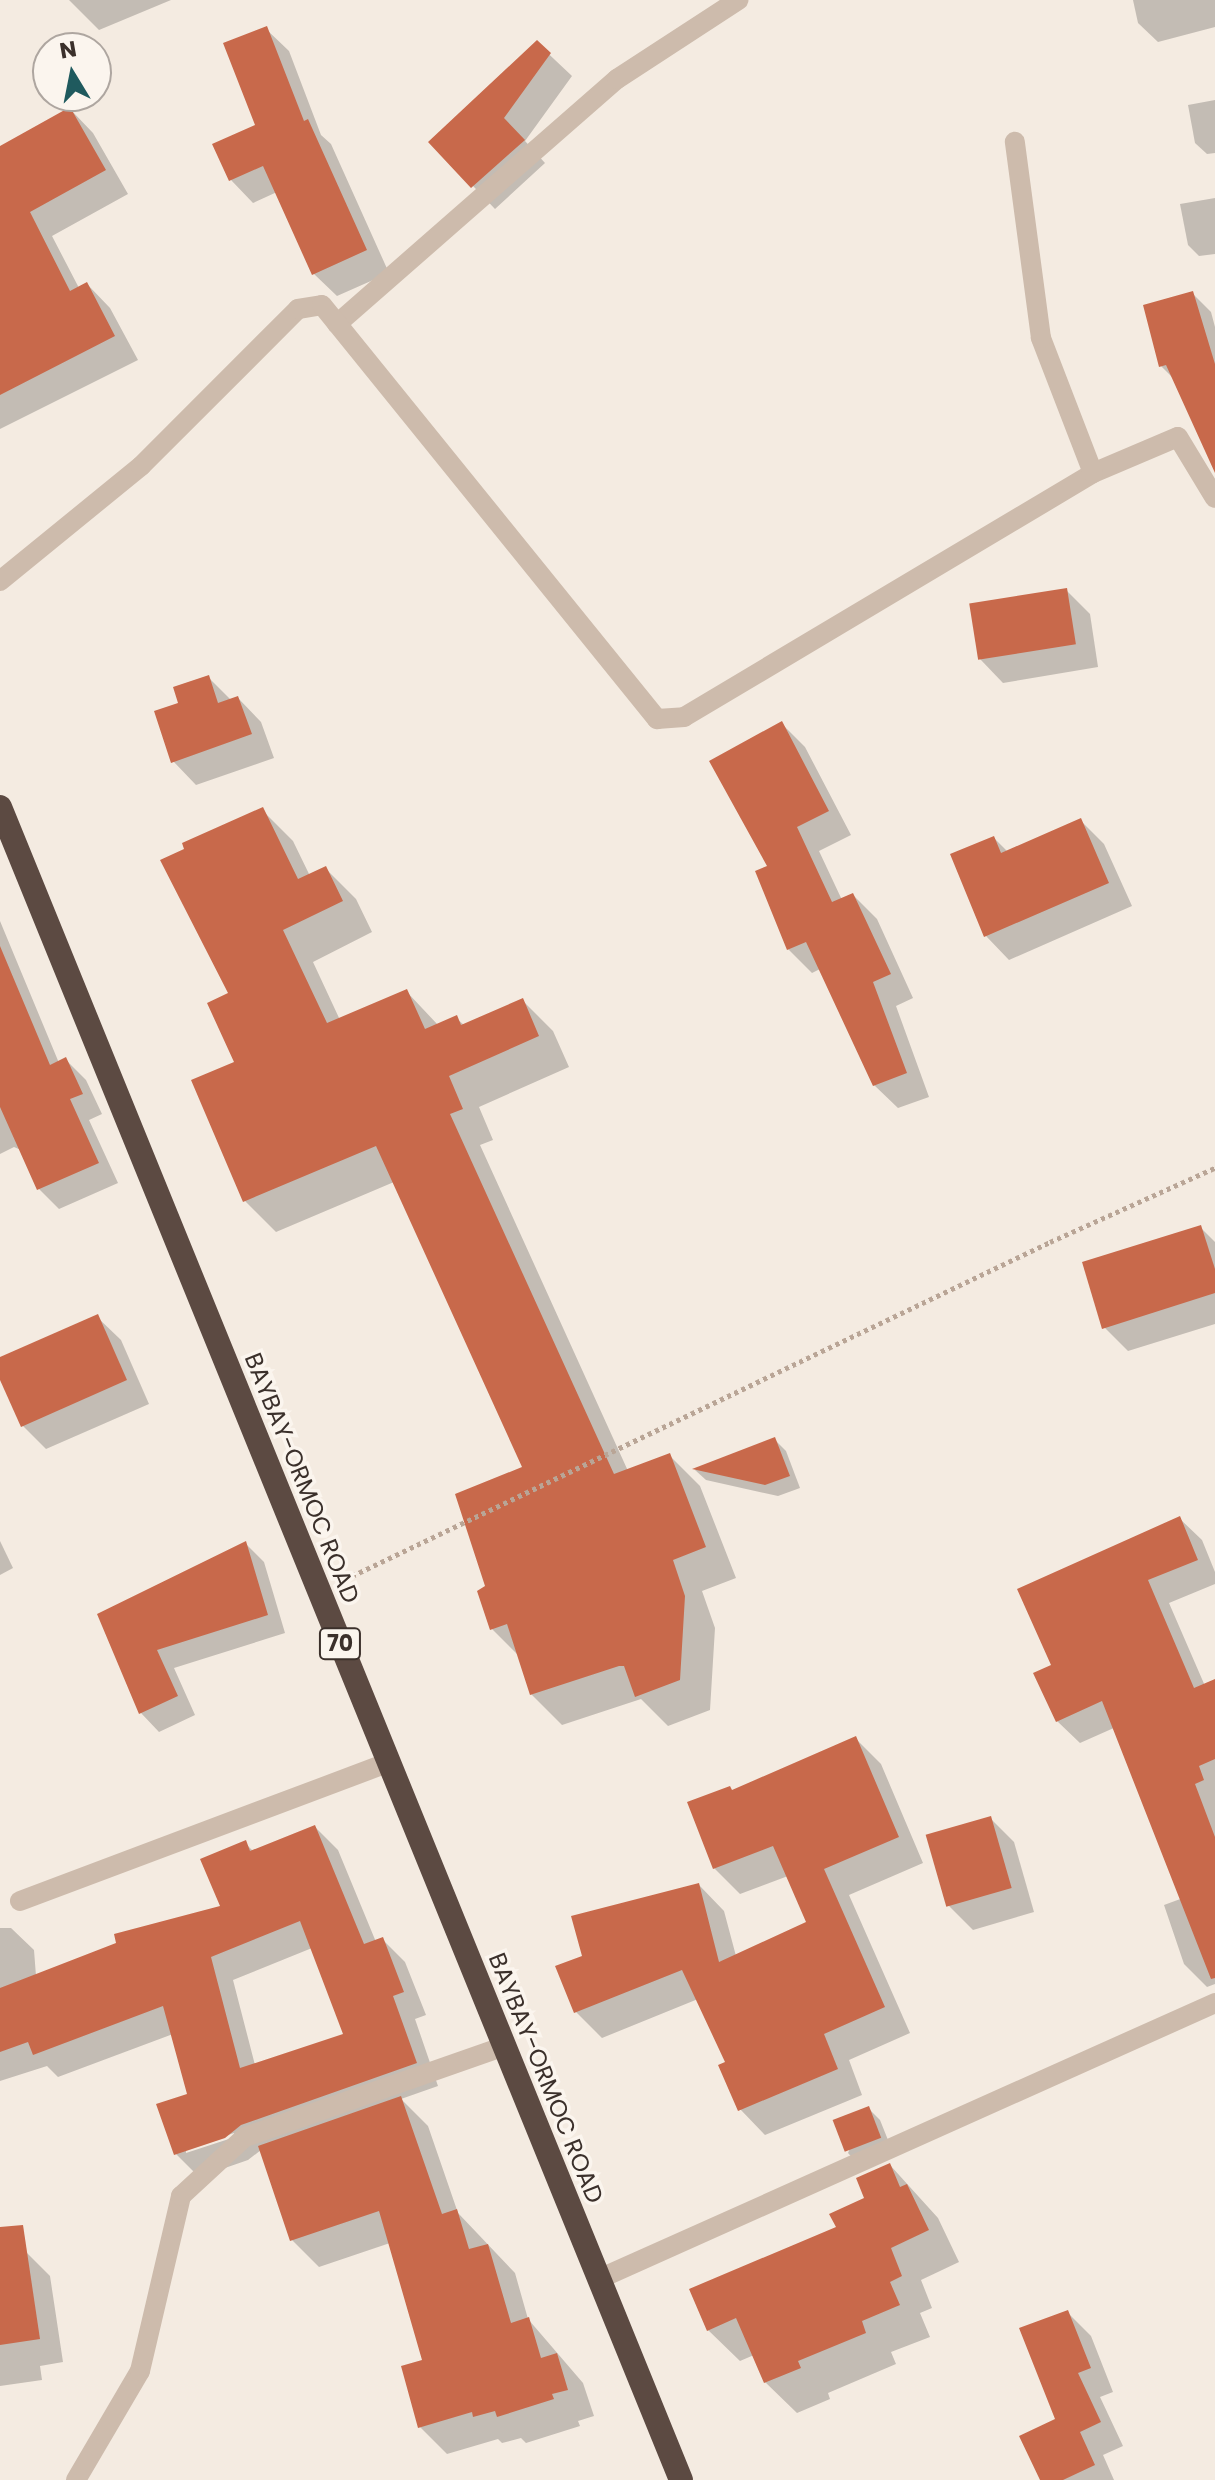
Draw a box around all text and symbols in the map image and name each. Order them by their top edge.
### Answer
north arrow [32,32,112,112]
text: N [57,33,79,67]
street label: BAYBAY-ORMOC ROAD [239,1349,365,1607]
road number: 70 [318,1626,362,1662]
street label: BAYBAY-ORMOC ROAD [483,1949,609,2207]

